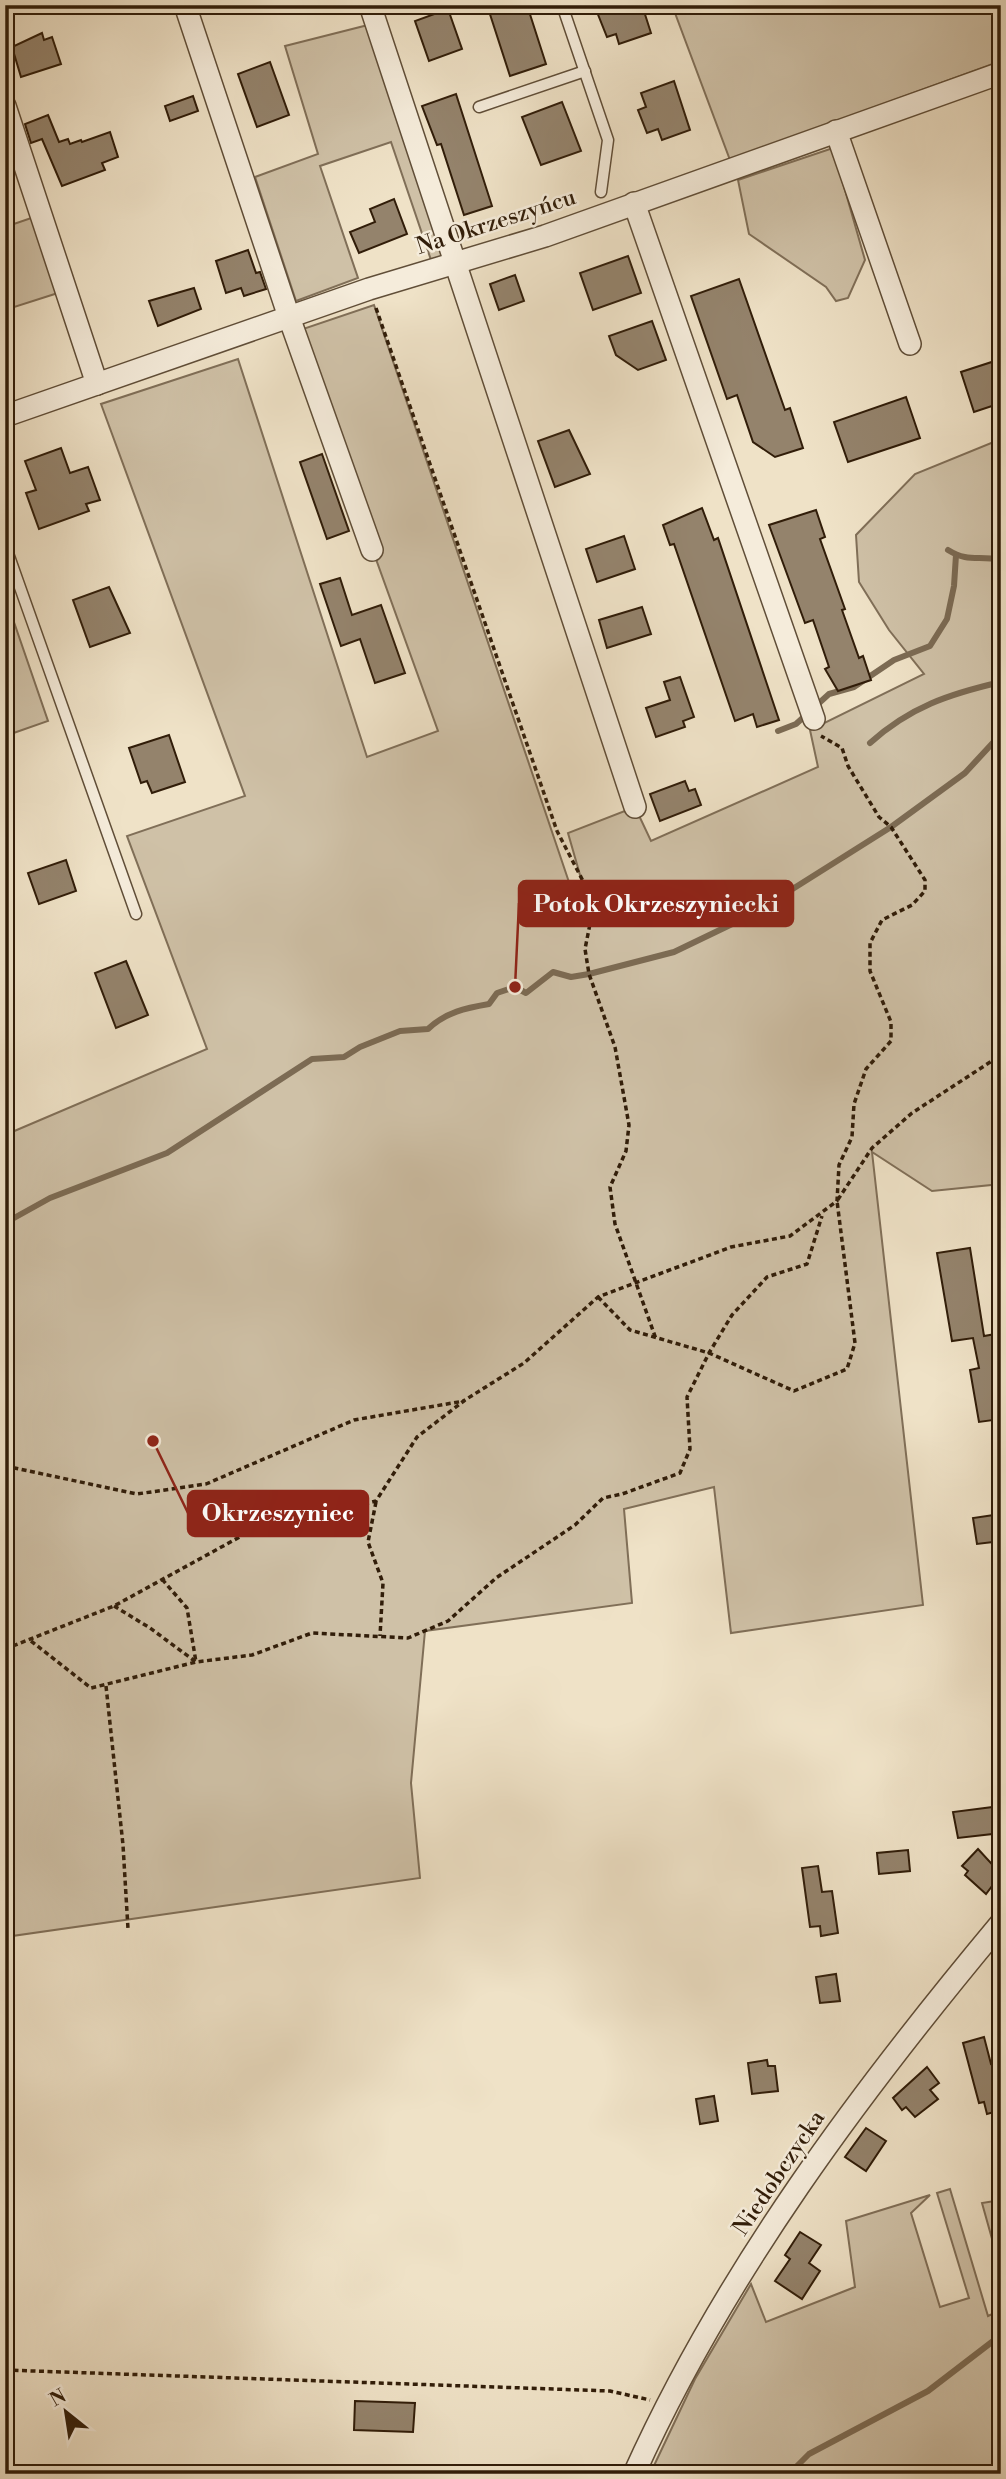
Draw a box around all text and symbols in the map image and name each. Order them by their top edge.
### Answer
street label: Na Okrzeszyńcu [413,183,579,261]
callout: Potok Okrzeszyniecki [519,881,793,926]
text: Potok Okrzeszyniecki [533,890,779,920]
callout: Okrzeszyniec [188,1491,368,1536]
text: Okrzeszyniec [202,1499,354,1529]
street label: Niedobczycka [727,2105,831,2241]
north arrow [32,2378,102,2448]
text: N [45,2384,71,2412]

